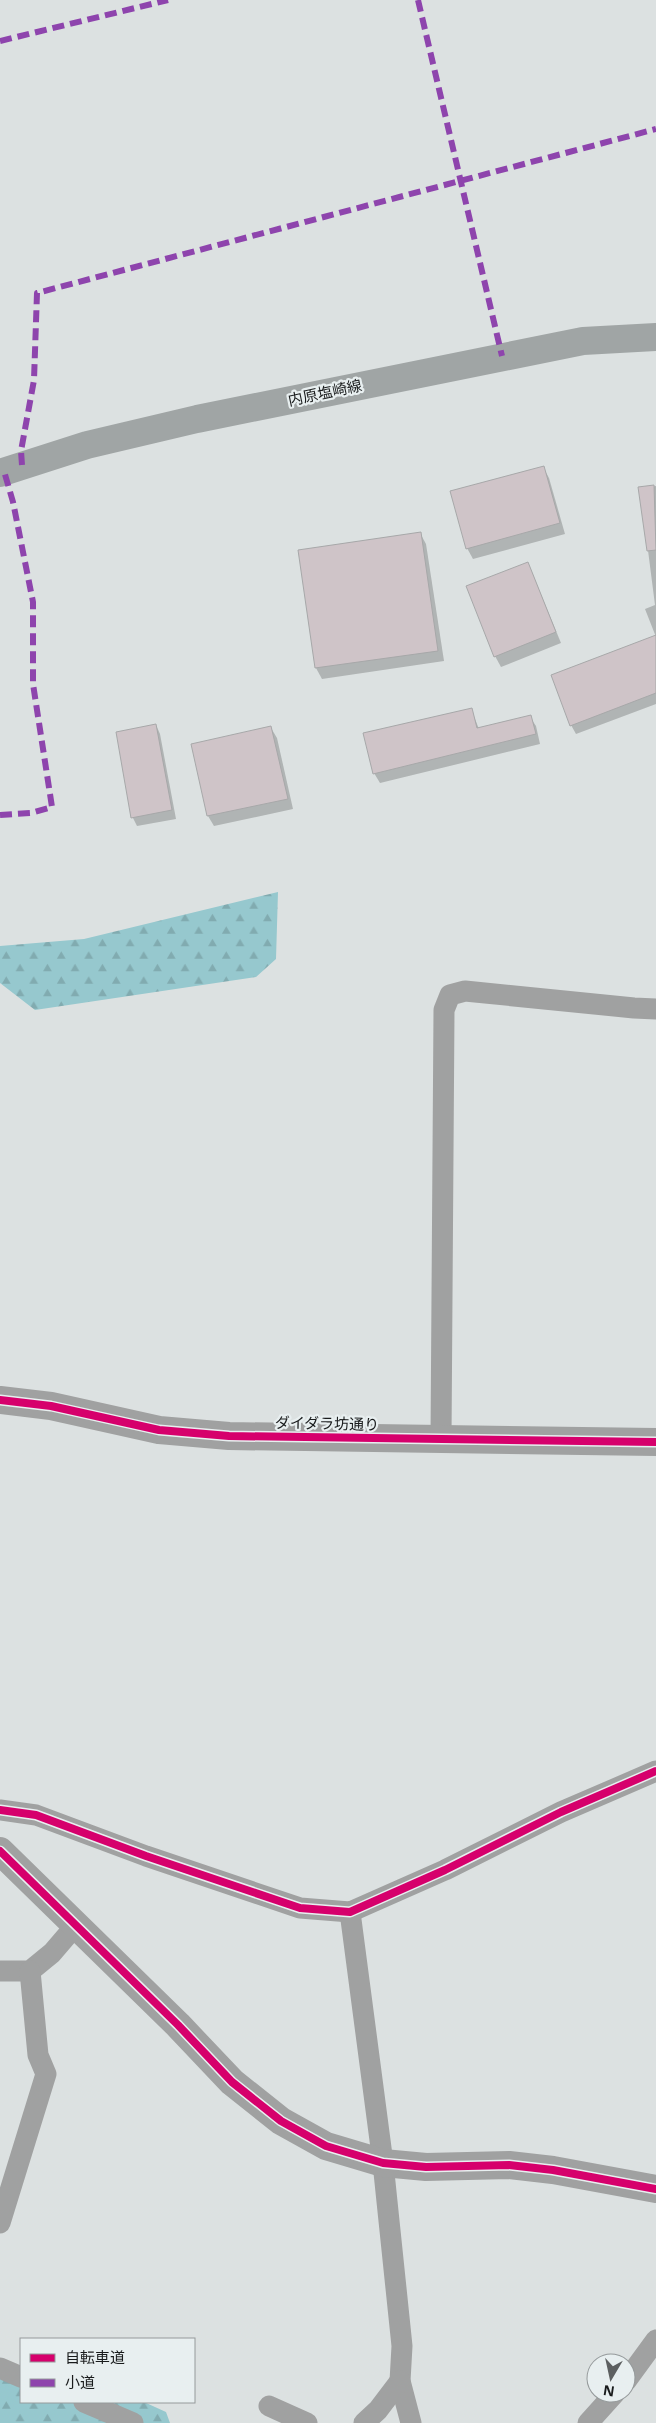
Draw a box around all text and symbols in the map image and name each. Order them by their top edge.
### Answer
street label: 内原塩崎線 [286,374,364,410]
street label: ダイダラ坊通り [275,1412,379,1434]
legend [20,2338,195,2403]
text: 自転車道 [65,2347,125,2367]
north arrow [586,2353,636,2403]
text: 小道 [65,2372,95,2392]
text: N [602,2381,616,2402]

